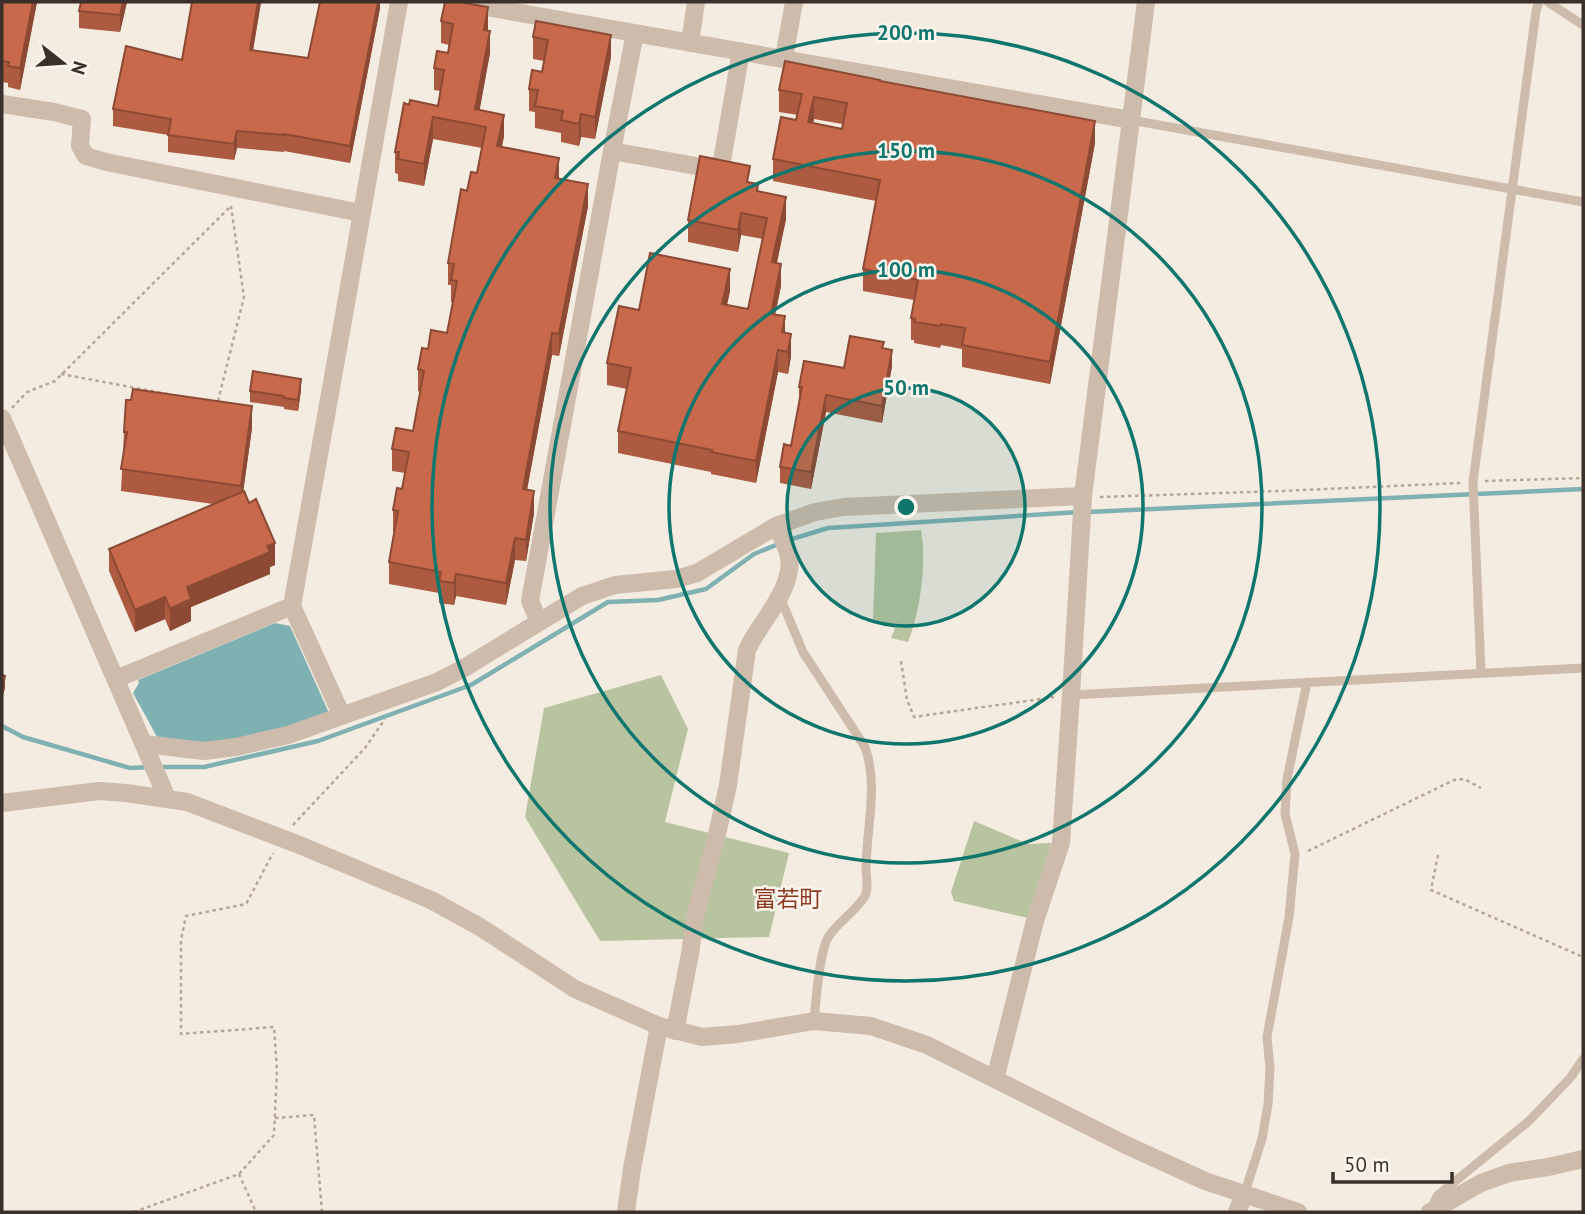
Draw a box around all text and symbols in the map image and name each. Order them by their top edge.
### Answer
text: 200 m [877,19,935,46]
north arrow [28,28,98,98]
text: N [66,58,93,77]
text: 150 m [877,137,935,164]
text: 100 m [877,256,935,283]
text: 50 m [883,374,929,401]
centre of rings [894,495,918,519]
district label: 富若町 [754,884,823,913]
scale bar [1333,1140,1452,1184]
text: 50 m [1344,1151,1390,1178]

